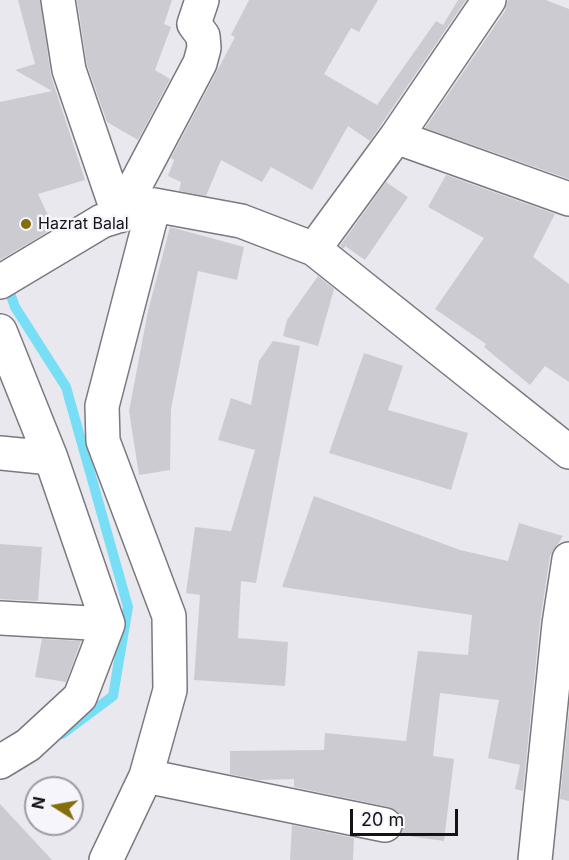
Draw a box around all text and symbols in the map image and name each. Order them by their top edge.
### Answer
place label: Hazrat Balal [38,214,129,234]
marker: Hazrat Balal [19,217,33,231]
north arrow [24,776,84,836]
text: N [27,795,49,811]
scale bar [353,797,461,835]
text: 20 m [361,809,404,830]

